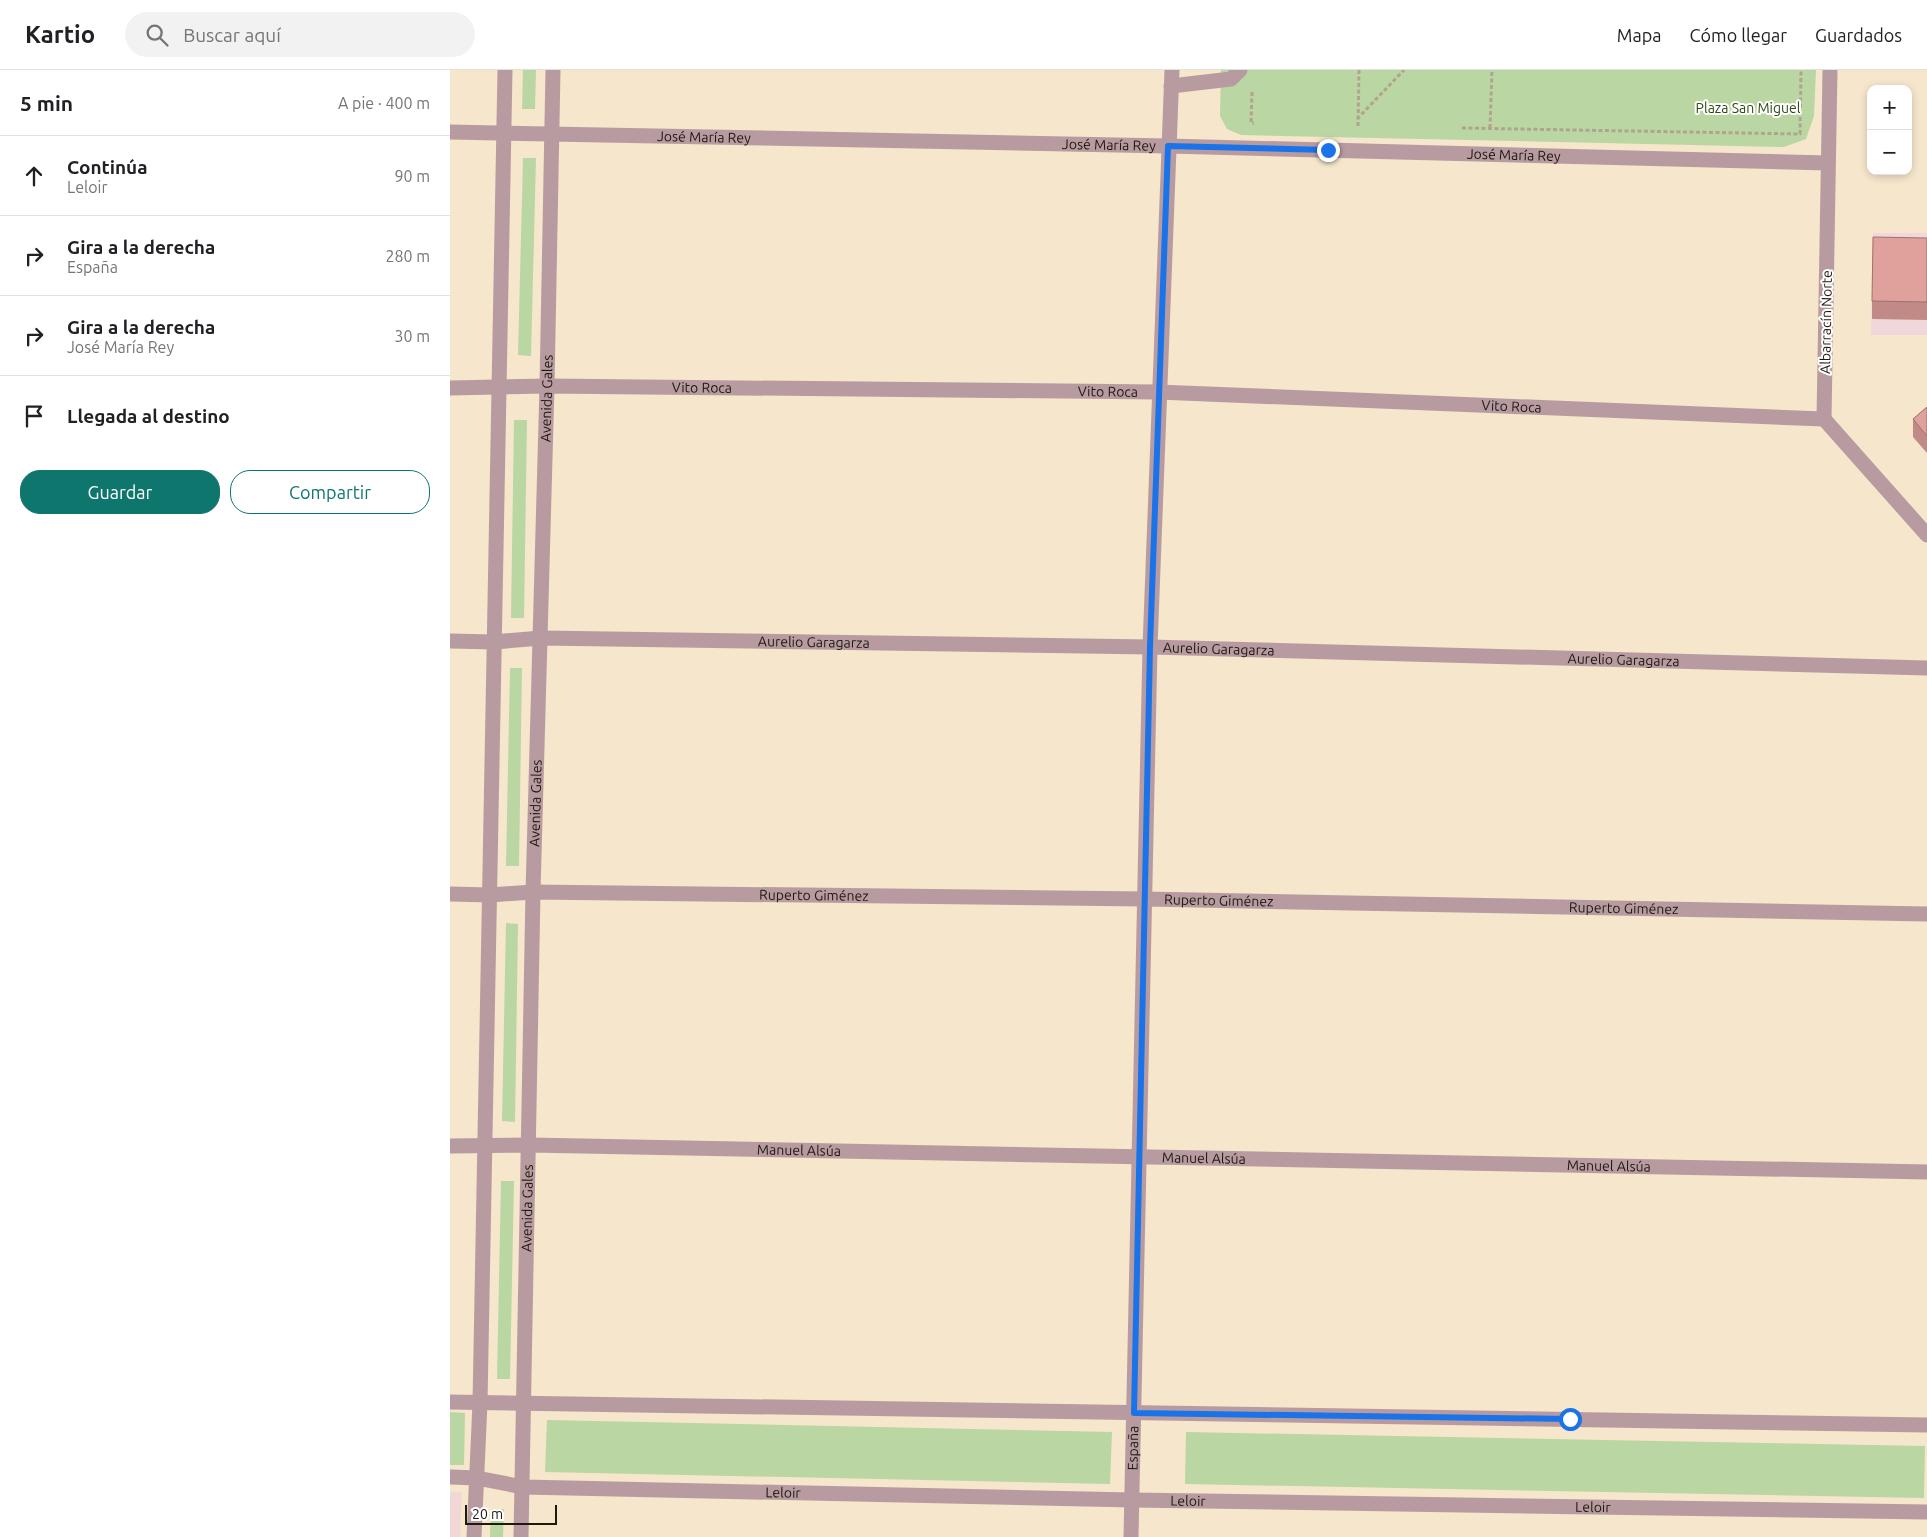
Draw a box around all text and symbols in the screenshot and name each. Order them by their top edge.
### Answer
search box [125,12,475,57]
text: Kartio [25,21,95,48]
icon: search [143,21,171,49]
text: Buscar aquí [183,24,281,46]
text: Mapa [1617,25,1662,45]
text: Cómo llegar [1690,25,1787,45]
text: Guardados [1815,25,1902,45]
map controls [1867,85,1912,175]
button: + [1867,85,1912,130]
text: 5 min [20,91,73,115]
text: A pie · 400 m [338,94,430,112]
park label: Plaza San Miguel [1696,100,1801,116]
street label: José María Rey [657,128,751,146]
button: − [1867,130,1912,175]
street label: José María Rey [1062,136,1156,154]
route end [1317,139,1340,162]
street label: José María Rey [1467,146,1561,164]
text: Continúa [67,156,148,178]
icon: ahead [20,162,48,190]
text: 90 m [394,167,430,185]
text: Leloir [67,178,107,196]
text: Gira a la derecha [67,236,215,258]
icon: right [20,242,48,270]
text: 280 m [385,247,430,265]
text: España [67,258,118,276]
street label: Albarracín Norte [1817,270,1835,374]
text: Gira a la derecha [67,316,215,338]
icon: right [20,322,48,350]
text: 30 m [394,327,430,345]
text: José María Rey [67,338,174,356]
street label: Avenida Gales [537,354,556,442]
street label: Vito Roca [672,379,732,396]
street label: Vito Roca [1078,383,1138,400]
street label: Vito Roca [1481,397,1542,416]
icon: arrive [20,402,48,430]
text: Llegada al destino [67,405,230,427]
button: Guardar [20,470,220,514]
button: Compartir [230,470,430,514]
street label: Aurelio Garagarza [758,633,870,651]
street label: Aurelio Garagarza [1163,639,1275,658]
street label: Aurelio Garagarza [1567,650,1680,669]
street label: Avenida Gales [526,759,545,847]
street label: Ruperto Giménez [759,887,869,904]
street label: Ruperto Giménez [1164,891,1274,909]
street label: Ruperto Giménez [1569,899,1679,917]
street label: Manuel Alsúa [757,1141,841,1159]
street label: Manuel Alsúa [1162,1149,1246,1167]
street label: Manuel Alsúa [1567,1157,1651,1175]
street label: Avenida Gales [518,1164,536,1252]
route start [1559,1408,1582,1431]
street label: España [1124,1426,1141,1470]
street label: Leloir [765,1484,802,1501]
street label: Leloir [1170,1493,1207,1509]
street label: Leloir [1575,1499,1611,1515]
scale bar [465,1502,558,1525]
text: 20 m [472,1506,503,1522]

